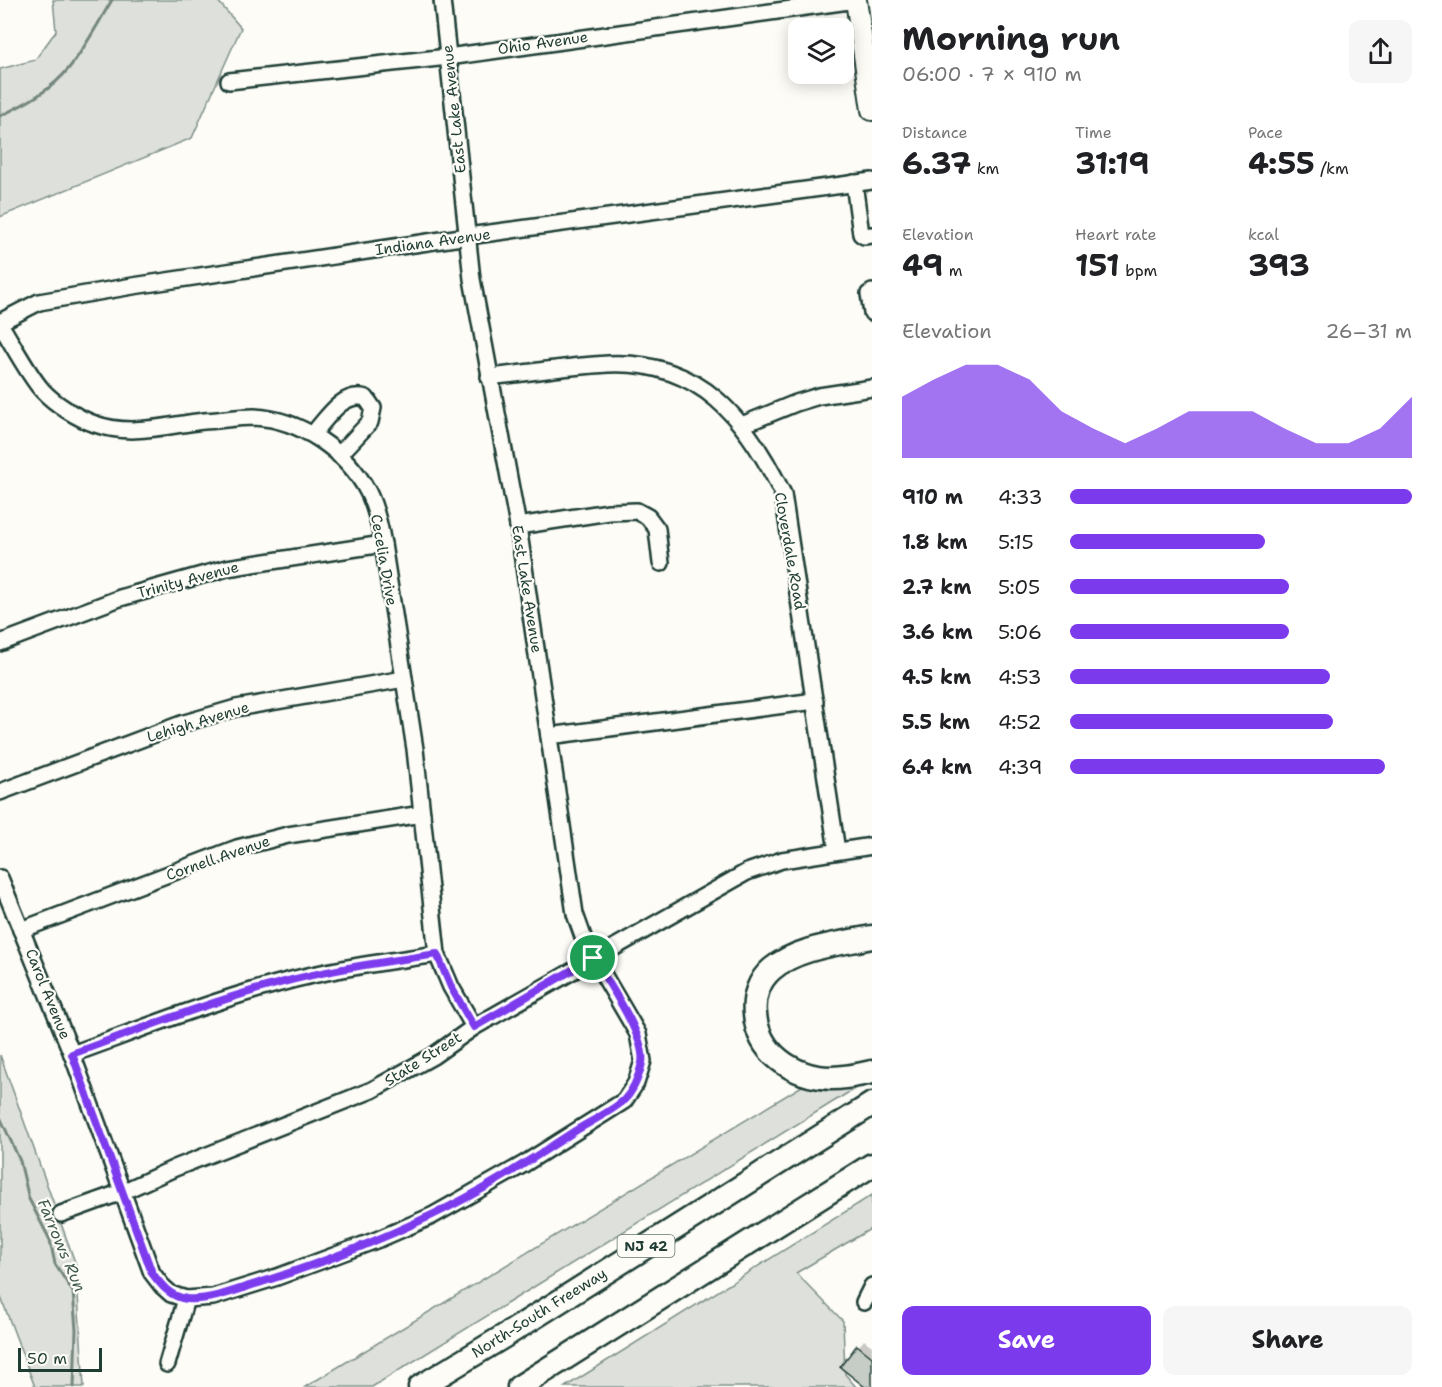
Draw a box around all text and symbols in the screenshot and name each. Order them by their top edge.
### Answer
text: Morning run [902,16,1120,61]
map controls [788,18,854,84]
button: layers [788,18,854,84]
button: share [1349,20,1412,83]
street label: Ohio Avenue [497,27,589,59]
street label: East Lake Avenue [437,44,471,174]
text: 06:00 · 7 × 910 m [902,61,1082,87]
text: Distance [902,122,968,143]
text: Time [1075,122,1112,143]
text: Pace [1248,122,1283,143]
text: 6.37 [902,143,971,184]
text: 31:19 [1075,143,1149,184]
text: 4:55 [1248,143,1315,184]
text: km [971,158,999,179]
text: /km [1315,158,1349,179]
street label: Indiana Avenue [374,224,492,260]
text: Elevation [902,224,974,245]
text: Heart rate [1075,224,1157,245]
text: kcal [1248,224,1279,245]
text: 49 [902,245,943,286]
text: 151 [1075,245,1120,286]
text: 393 [1248,245,1310,286]
text: m [943,260,962,281]
text: bpm [1120,260,1157,281]
text: Elevation [902,318,992,344]
text: 26–31 m [1326,318,1412,344]
text: 910 m [902,484,963,510]
text: 4:33 [998,484,1042,510]
street label: Cloverdale Road [770,491,810,612]
street label: Cecelia Drive [366,513,402,607]
street label: East Lake Avenue [507,524,547,654]
text: 1.8 km [902,529,968,555]
text: 5:15 [998,529,1034,555]
street label: Trinity Avenue [135,557,241,603]
text: 2.7 km [902,574,971,600]
text: 5:05 [998,574,1040,600]
text: 3.6 km [902,619,973,645]
text: 5:06 [998,619,1042,645]
text: 4.5 km [902,664,971,690]
text: 4:53 [998,664,1042,690]
street label: Lehigh Avenue [144,697,252,747]
text: 5.5 km [902,709,970,735]
text: 4:52 [998,709,1041,735]
text: 6.4 km [902,754,972,780]
text: 4:39 [998,754,1043,780]
street label: Cornell Avenue [163,831,273,885]
pin [567,932,618,983]
icon: arrive [576,941,609,974]
street label: Carol Avenue [21,946,75,1042]
street label: State Street [381,1027,465,1091]
water label: Farrows Run [33,1196,91,1295]
road number: NJ 42 [618,1235,674,1257]
street label: North-South Freeway [468,1263,610,1363]
button: Save [902,1306,1151,1375]
button: Share [1163,1306,1412,1375]
scale bar [18,1345,102,1372]
text: 50 m [27,1348,67,1369]

